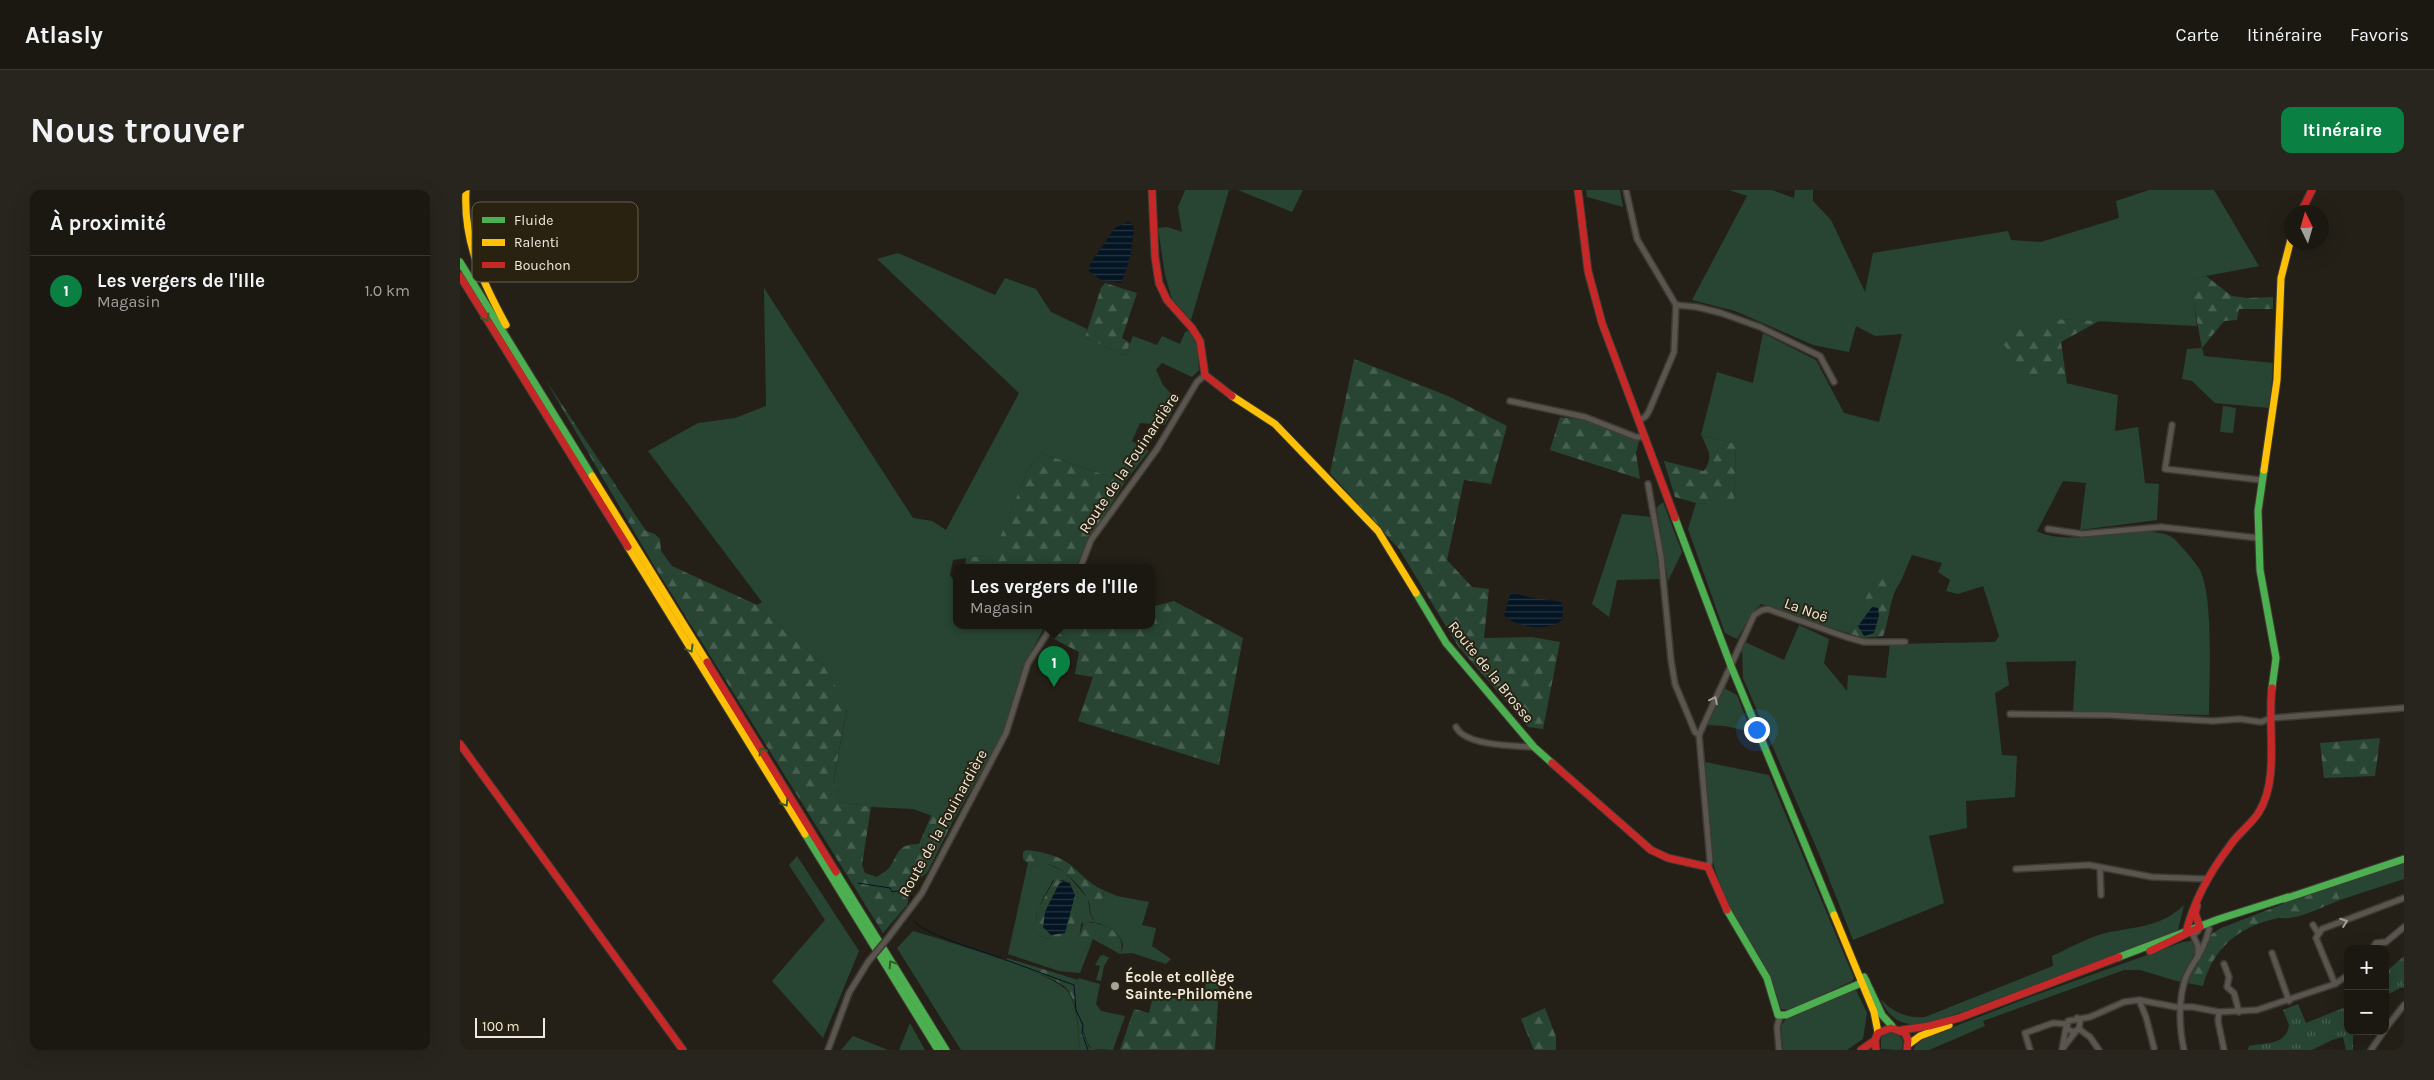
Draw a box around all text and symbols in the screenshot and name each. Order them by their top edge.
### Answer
text: Atlasly [25,21,103,49]
text: Carte [2176,24,2219,46]
text: Itinéraire [2247,24,2322,46]
text: Favoris [2350,24,2409,46]
button: Itinéraire [2281,107,2404,153]
text: Nous trouver [30,110,244,151]
legend [472,202,638,282]
north arrow [2284,205,2329,250]
text: À proximité [50,211,166,235]
text: Fluide [514,212,553,229]
text: Ralenti [514,234,559,251]
text: Bouchon [514,257,571,274]
text: Les vergers de l'Ille [97,270,265,292]
text: 1 [63,281,69,300]
text: 1.0 km [365,281,410,300]
text: Magasin [97,292,160,311]
one-way arrow [479,312,489,321]
street label: Route de la Fouinardière [1075,389,1183,537]
popup [953,564,1155,629]
text: Les vergers de l'Ille [970,576,1138,598]
street label: La Noë [1782,594,1830,626]
text: Magasin [970,598,1033,617]
street label: Route de la Brosse [1444,617,1538,727]
one-way arrow [684,644,694,653]
pin: 1 [1038,646,1070,687]
one-way arrow [1708,696,1718,705]
your location [1744,717,1770,743]
street label: Route de la Fouinardière [895,746,991,900]
one-way arrow [758,747,768,756]
one-way arrow [779,797,788,806]
one-way arrow [2340,918,2348,928]
map controls [2344,945,2389,1035]
button: + [2344,945,2389,990]
one-way arrow [889,960,899,969]
place label: École et collège Sainte-Philomène [1125,967,1253,1003]
marker: École et collège Sainte-Philomène [1109,980,1121,992]
button: − [2344,990,2389,1035]
scale bar [475,1015,545,1038]
text: 100 m [482,1018,520,1035]

